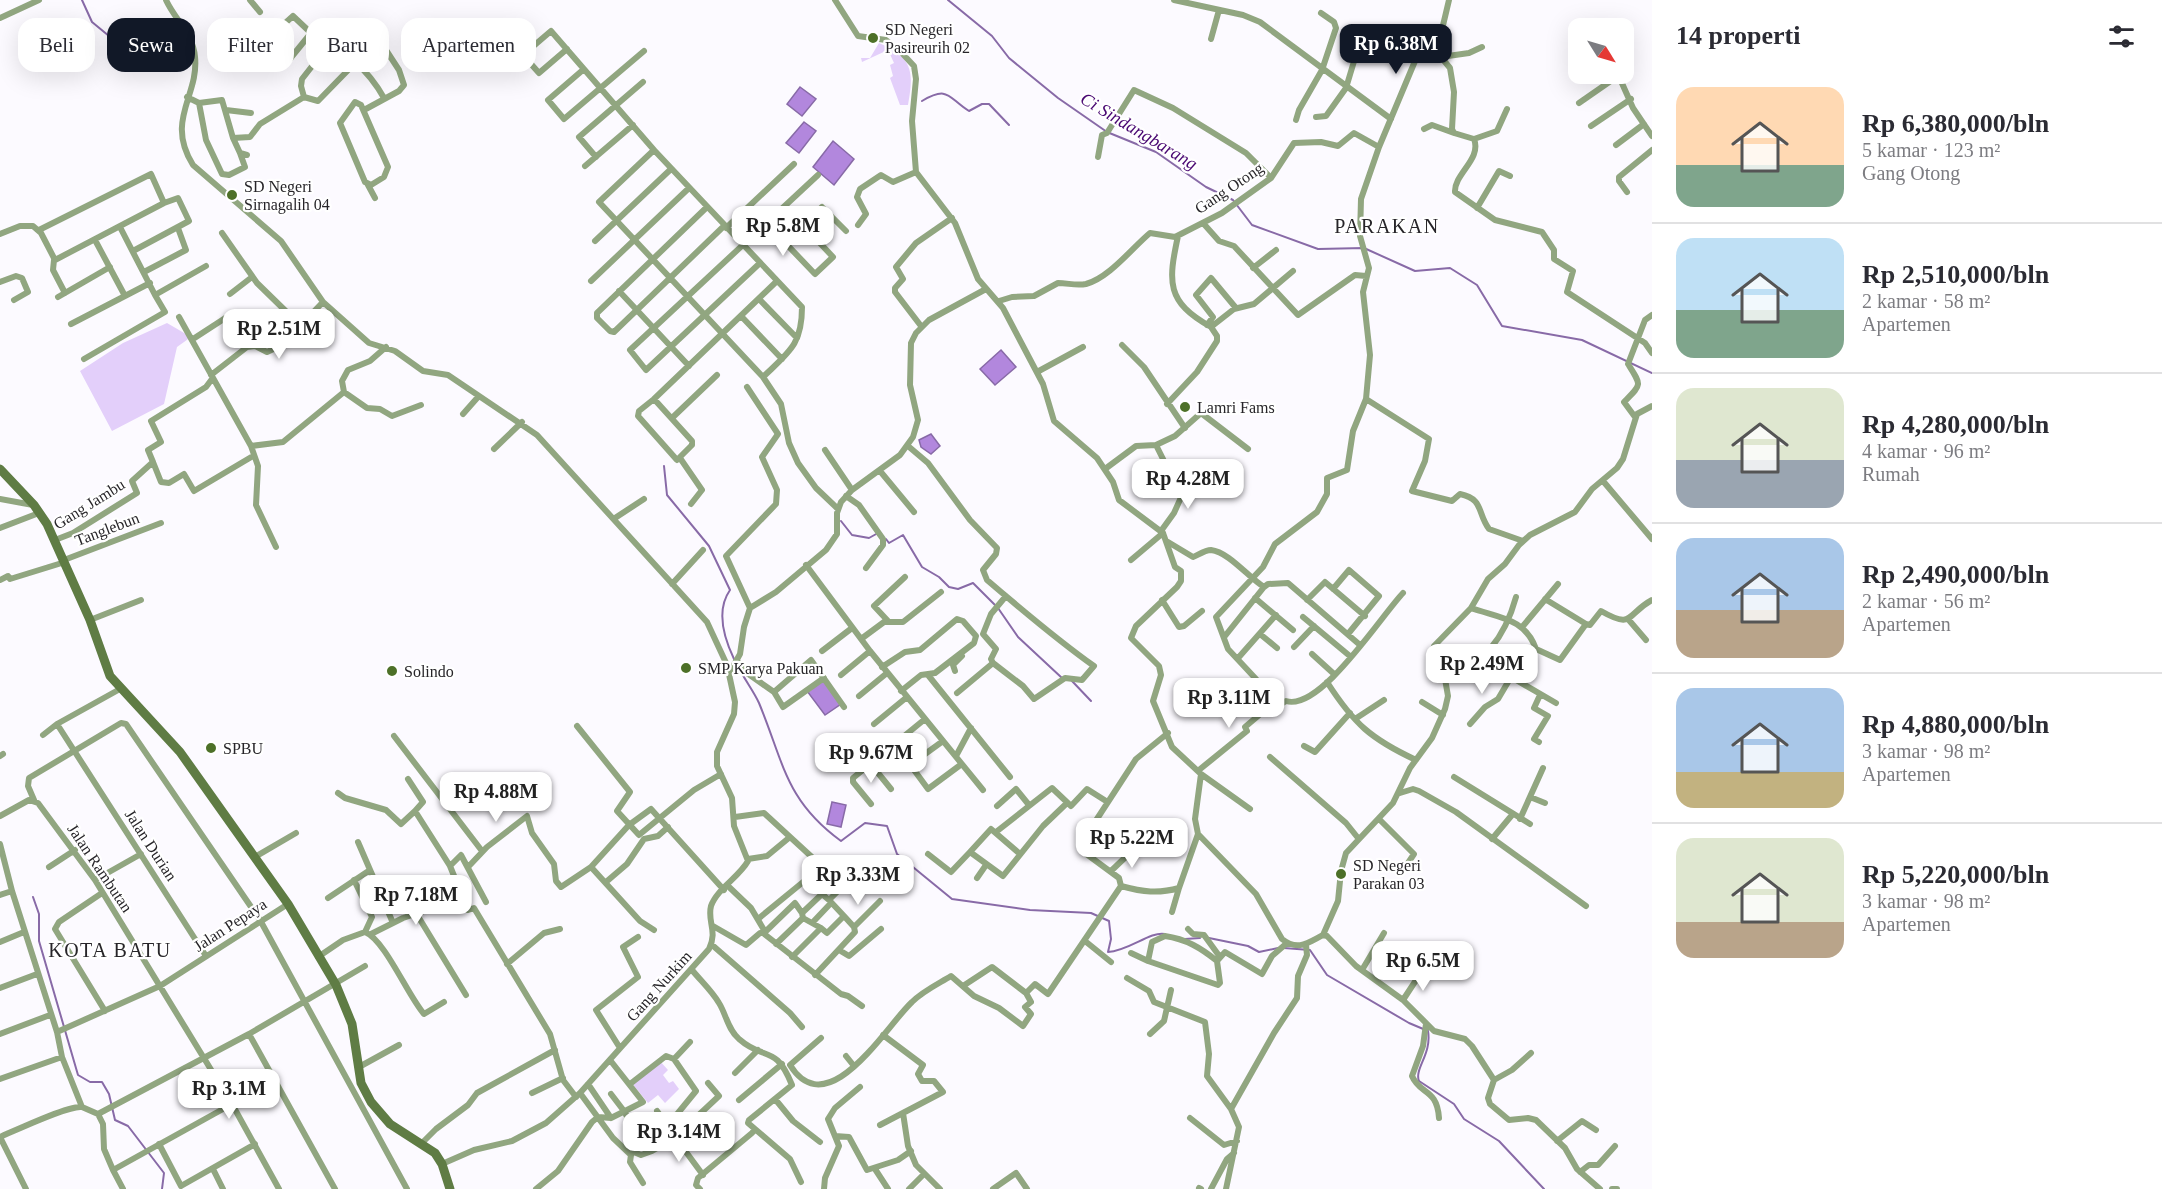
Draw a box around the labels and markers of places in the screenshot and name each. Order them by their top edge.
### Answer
place label: SD Negeri Pasireurih 02 [885,21,970,56]
pin: Rp 6.38M [1334,24,1458,75]
marker: SD Negeri Pasireurih 02 [866,31,880,45]
place label: SD Negeri Sirnagalih 04 [244,178,330,214]
marker: SD Negeri Sirnagalih 04 [225,188,239,202]
pin: Rp 5.8M [728,206,838,257]
pin: Rp 2.51M [217,309,341,360]
place label: Lamri Fams [1197,399,1275,416]
marker: Lamri Fams [1178,400,1192,414]
pin: Rp 4.28M [1126,459,1250,510]
pin: Rp 2.49M [1420,644,1544,695]
place label: SMP Karya Pakuan [698,660,824,678]
marker: SMP Karya Pakuan [679,661,693,675]
place label: Solindo [404,663,454,680]
marker: Solindo [385,664,399,678]
pin: Rp 3.11M [1167,678,1291,729]
pin: Rp 9.67M [809,733,933,784]
place label: SPBU [223,740,263,757]
marker: SPBU [204,741,218,755]
pin: Rp 4.88M [434,772,558,823]
pin: Rp 5.22M [1070,818,1194,869]
pin: Rp 3.33M [796,855,920,906]
place label: SD Negeri Parakan 03 [1353,857,1425,892]
marker: SD Negeri Parakan 03 [1334,867,1348,881]
pin: Rp 7.18M [354,875,478,926]
pin: Rp 6.5M [1368,941,1478,992]
pin: Rp 3.1M [174,1069,284,1120]
pin: Rp 3.14M [617,1112,741,1163]

